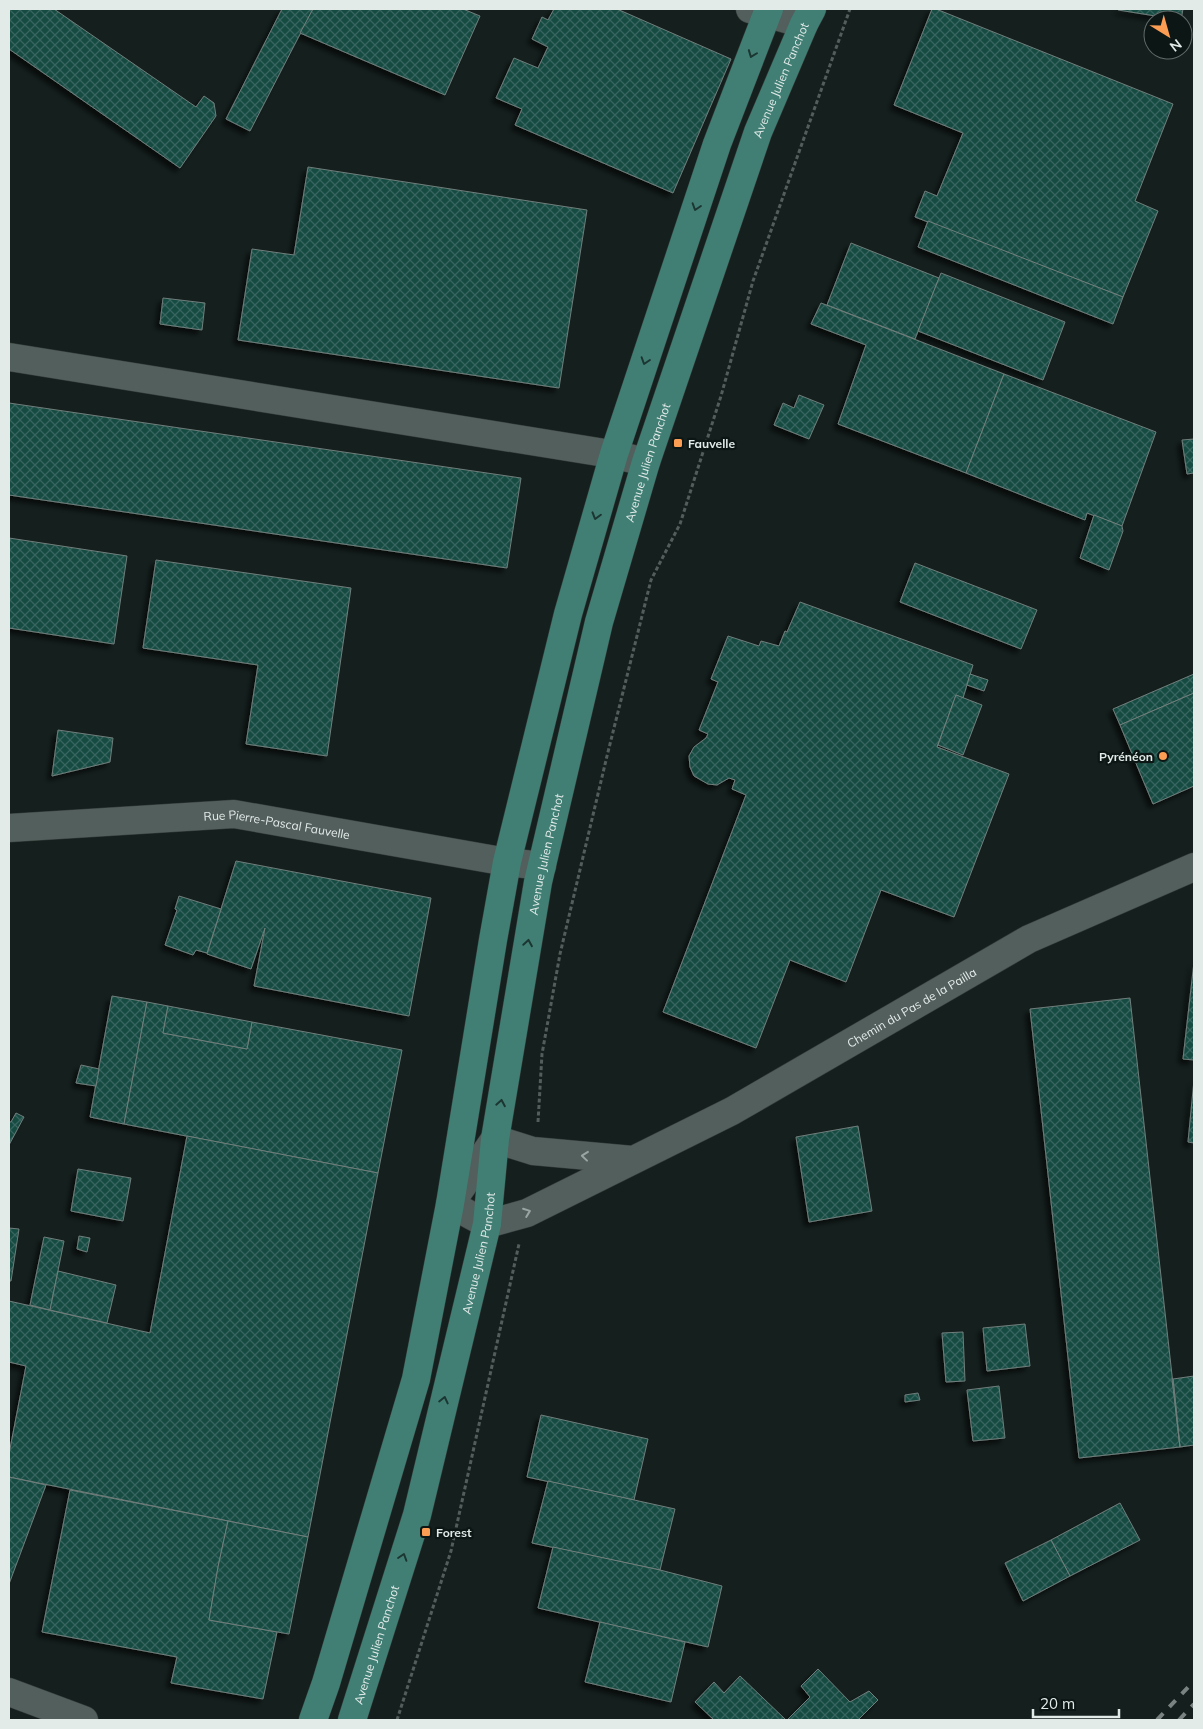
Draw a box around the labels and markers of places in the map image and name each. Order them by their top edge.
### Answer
place label: Fauvelle [688,436,735,451]
marker: Fauvelle [672,437,684,449]
place label: Pyrénéon [1099,749,1153,764]
marker: Pyrénéon [1157,750,1169,762]
place label: Forest [436,1525,472,1540]
marker: Forest [420,1526,432,1538]

